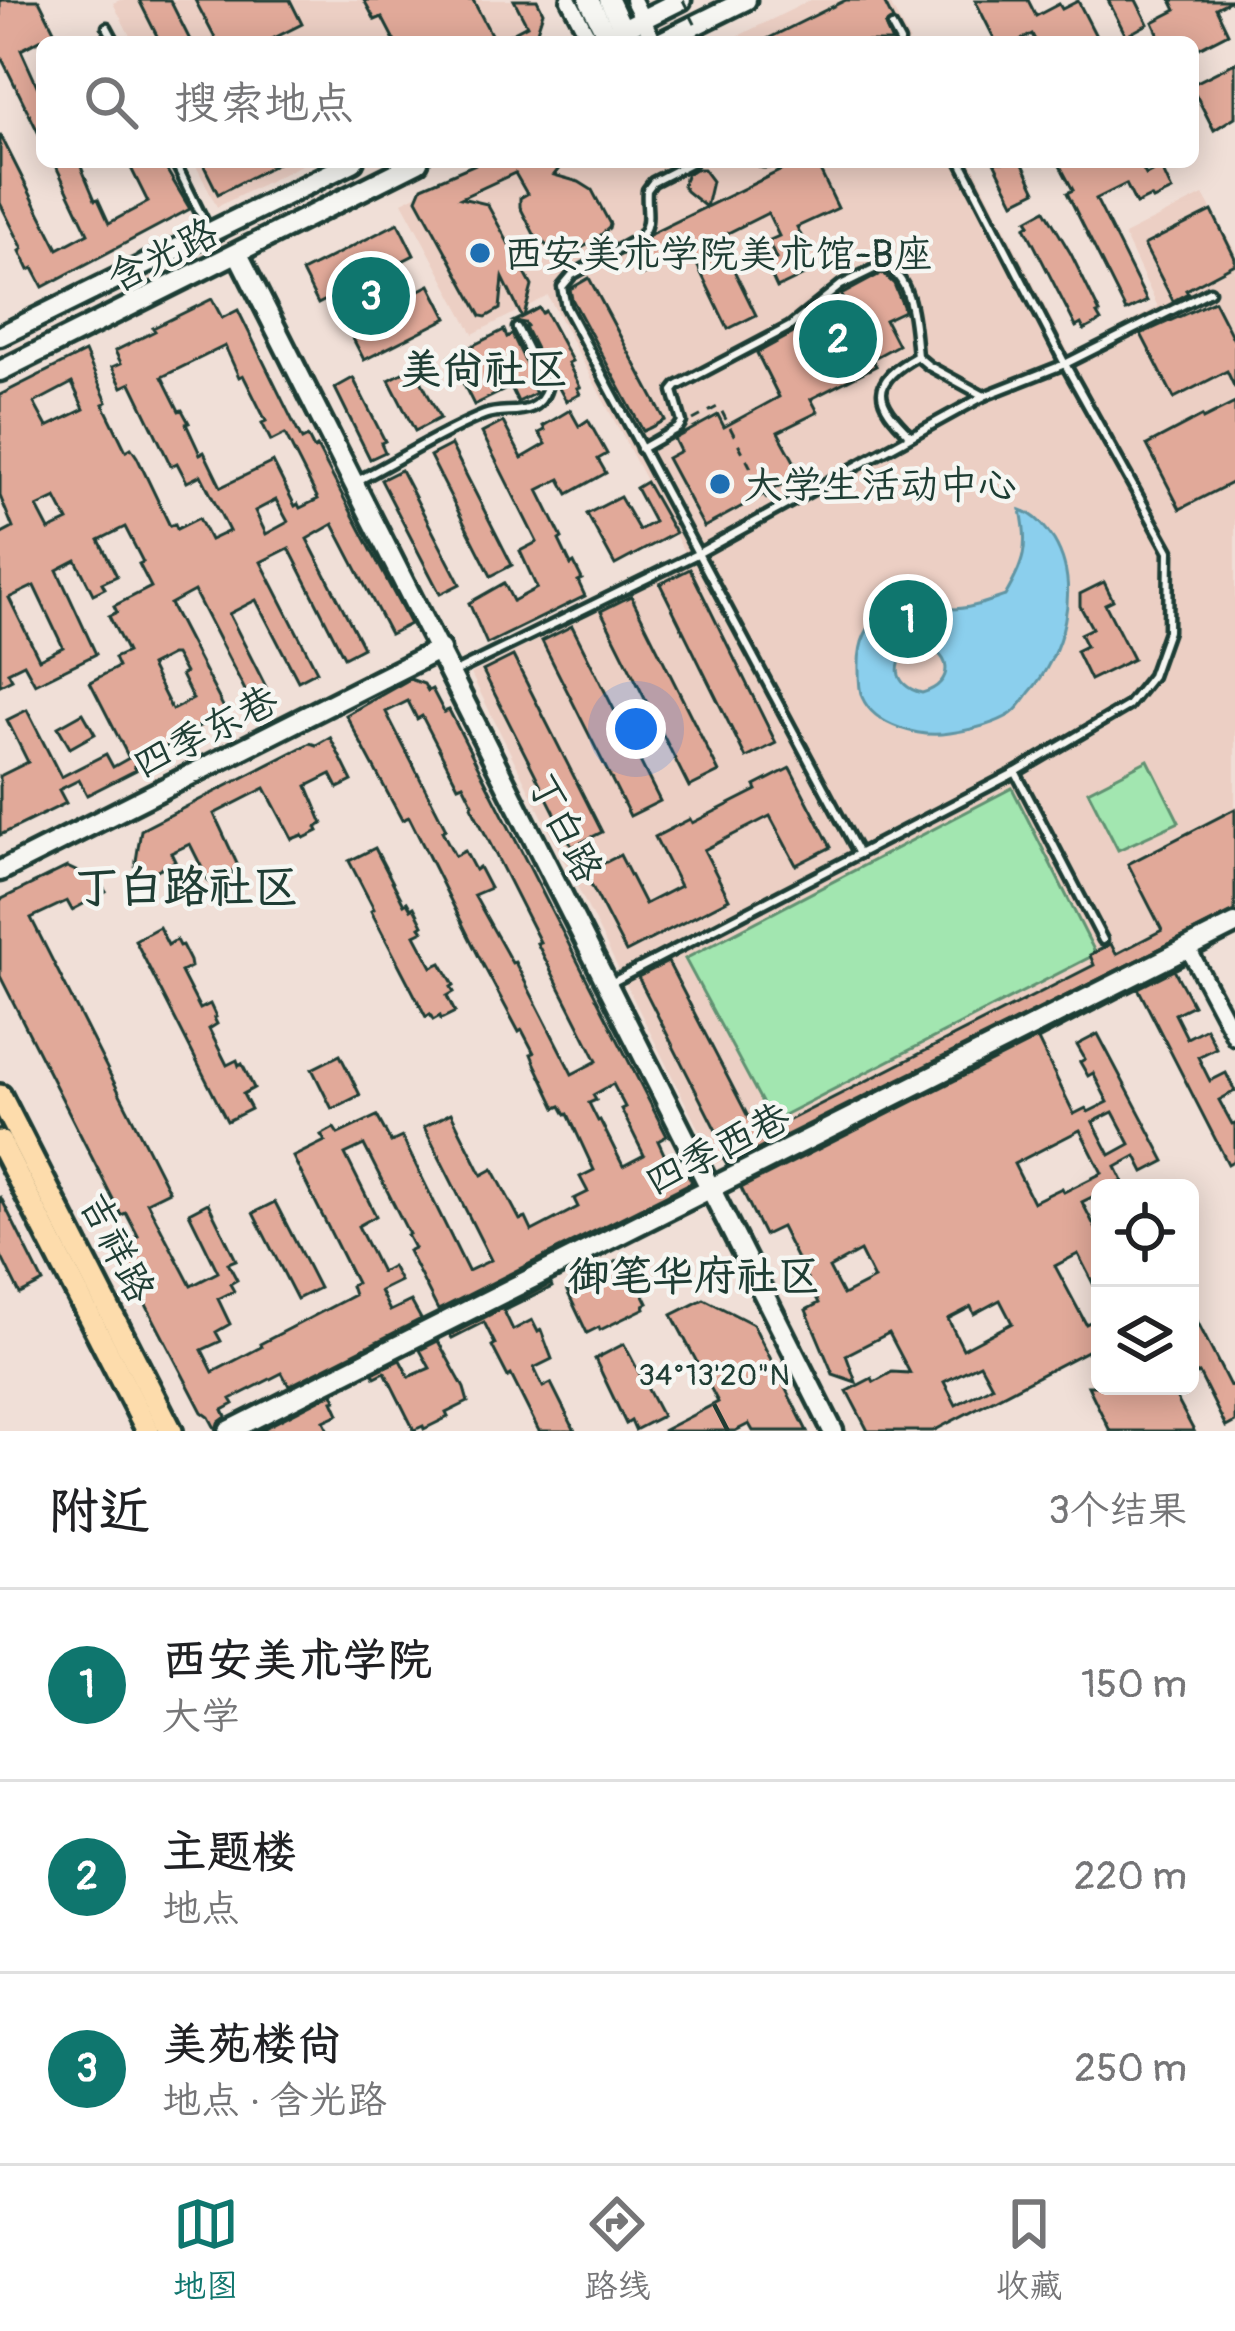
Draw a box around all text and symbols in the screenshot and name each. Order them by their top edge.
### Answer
search box [36,36,1199,168]
icon: search [78,69,144,135]
text: 搜索地点 [174,76,354,132]
street label: 含光路 [99,208,226,303]
place label: 西安美术学院美术馆-B座 [504,230,933,279]
marker: 西安美术学院美术馆-B座 [467,240,493,266]
pin: 3 [332,251,410,341]
pin: 2 [799,294,877,384]
district label: 美尚社区 [400,344,568,396]
place label: 大学生活动中心 [744,461,1017,510]
marker: 大学生活动中心 [707,471,733,497]
pin: 1 [869,574,947,664]
street label: 四季东巷 [125,675,286,790]
your location [606,699,666,759]
street label: 丁白路 [516,764,613,891]
district label: 丁白路社区 [73,860,299,916]
street label: 四季西巷 [637,1092,798,1207]
map controls [1091,1179,1199,1395]
button: locate [1091,1179,1199,1287]
street label: 吉祥路 [68,1184,165,1311]
district label: 御笔华府社区 [568,1251,820,1303]
button: layers [1091,1287,1199,1395]
text: 34°13'20"N [638,1357,790,1394]
text: 附近 [48,1480,150,1544]
text: 3个结果 [1048,1486,1187,1535]
text: 西安美术学院 [162,1633,432,1689]
text: 1 [79,1660,95,1709]
text: 150 m [1081,1660,1187,1709]
text: 大学 [162,1692,240,1741]
text: 主题楼 [162,1825,297,1881]
text: 2 [76,1852,98,1901]
text: 220 m [1074,1852,1187,1901]
text: 地点 [162,1884,240,1933]
text: 美苑楼尚 [162,2017,342,2073]
text: 3 [76,2044,98,2093]
text: 250 m [1074,2044,1187,2093]
text: 地点 · 含光路 [162,2076,387,2125]
tab: 地图 [173,2191,239,2307]
tab: 路线 [584,2191,650,2307]
tab: 收藏 [996,2191,1062,2307]

